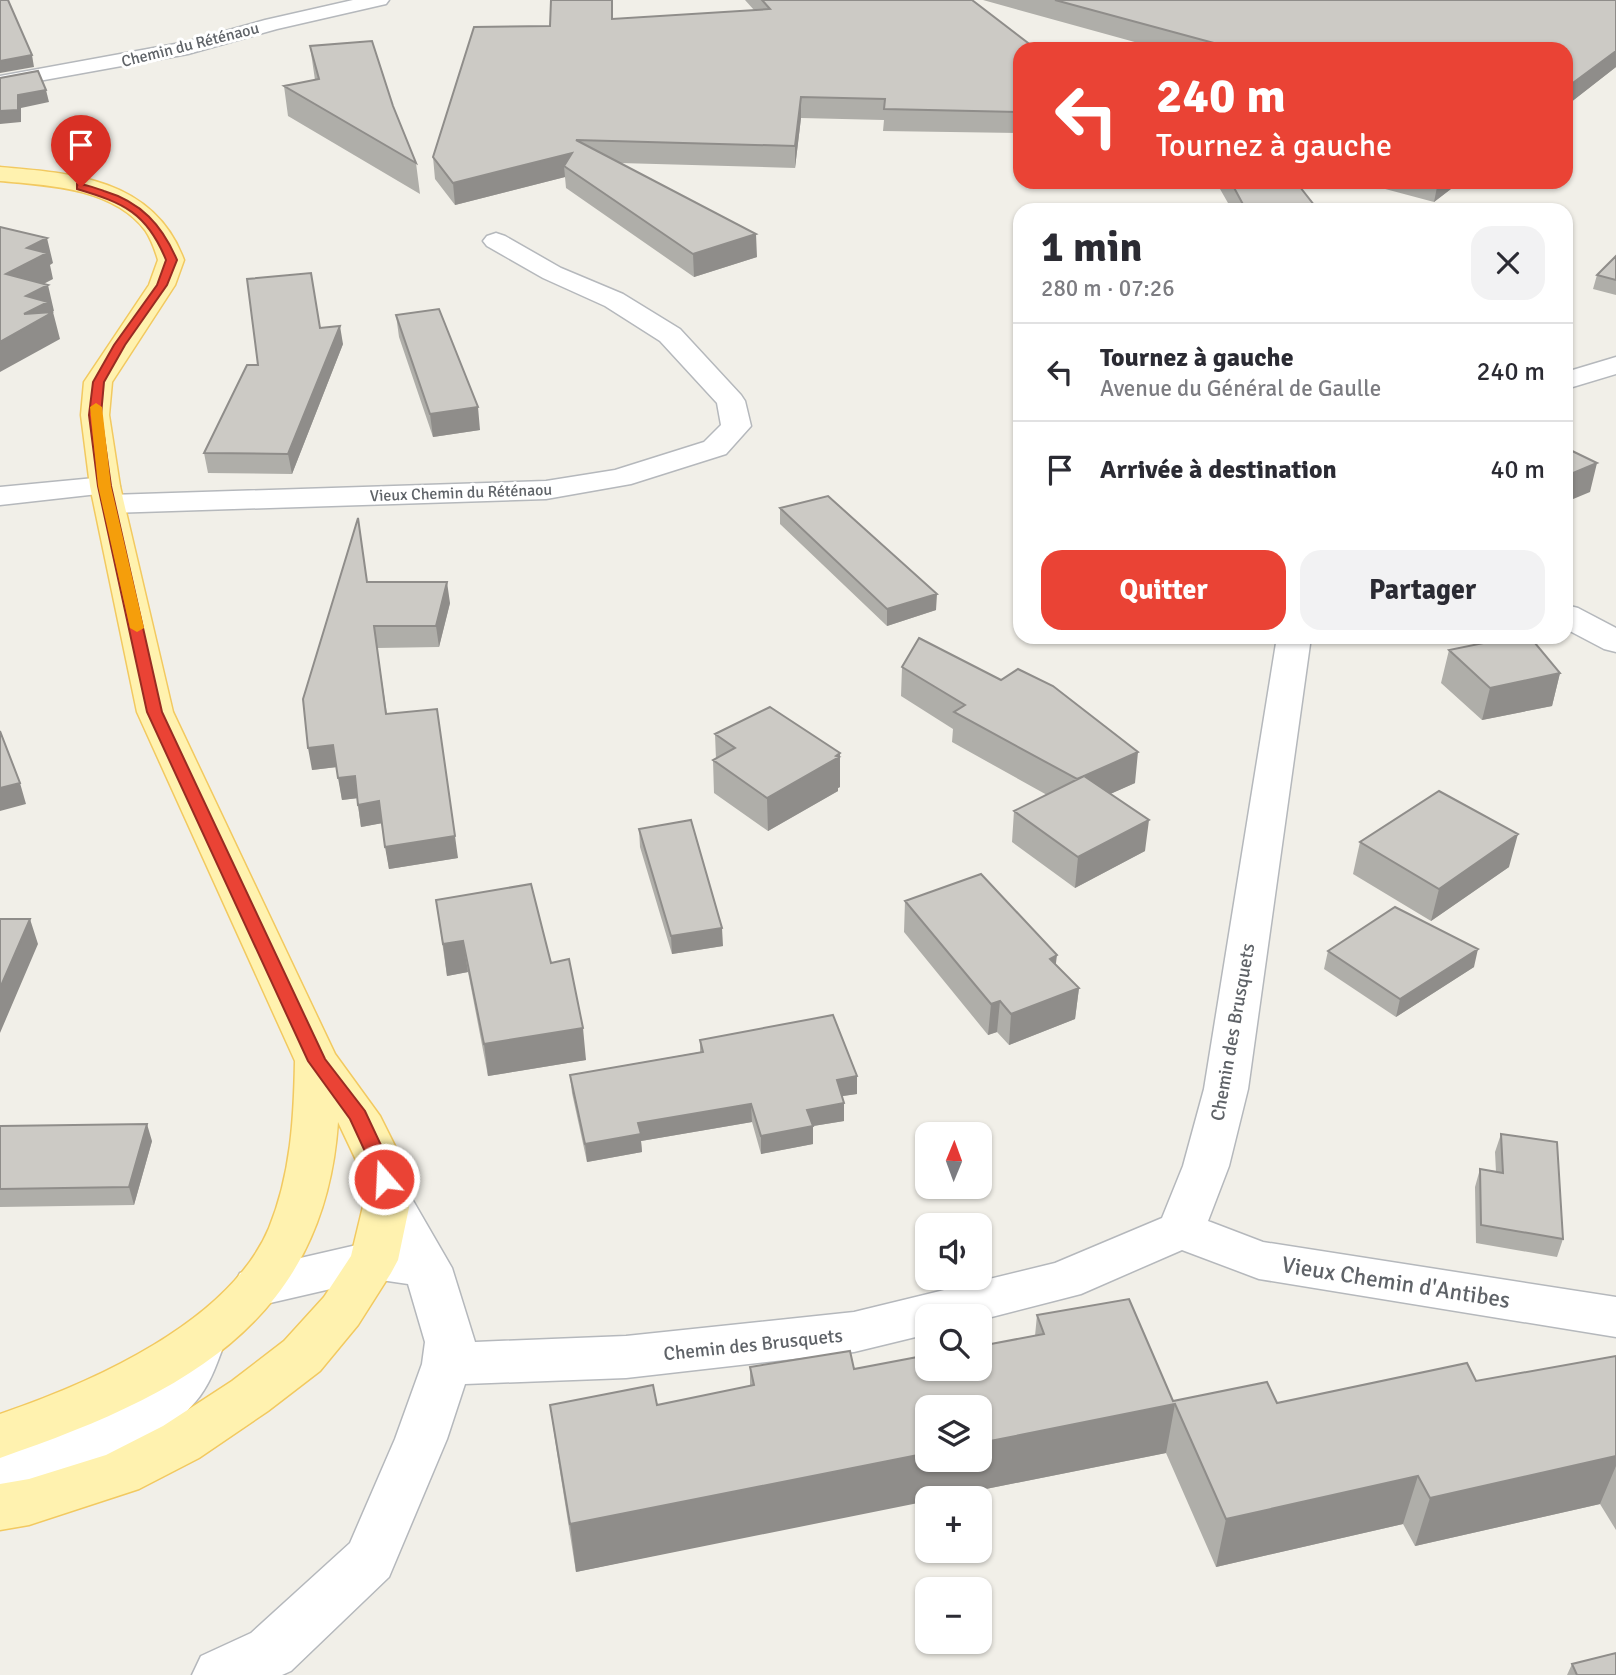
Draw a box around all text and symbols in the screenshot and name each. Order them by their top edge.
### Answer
street label: Chemin du Réténaou [119,18,261,72]
text: 240 m [1156,66,1286,126]
icon: left [1041,70,1132,161]
pin [51,115,111,187]
icon: arrive [62,126,100,164]
text: Tournez à gauche [1156,126,1392,165]
text: 1 min [1041,222,1142,273]
button: close [1471,226,1545,300]
text: 280 m · 07:26 [1041,274,1175,303]
text: Tournez à gauche [1100,342,1294,374]
icon: left [1041,353,1079,391]
text: 240 m [1476,356,1545,388]
text: Avenue du Général de Gaulle [1100,374,1381,403]
icon: arrive [1041,451,1079,489]
text: Arrivée à destination [1100,454,1337,486]
text: 40 m [1490,454,1545,486]
street label: Vieux Chemin du Réténaou [370,480,553,506]
button: Quitter [1041,550,1286,630]
button: Partager [1300,550,1545,630]
street label: Chemin des Brusquets [1206,941,1260,1123]
north arrow [915,1122,992,1199]
map controls [915,1122,992,1654]
position arrow [347,1142,421,1216]
button: sound [915,1213,992,1290]
street label: Vieux Chemin d'Antibes [1280,1250,1512,1315]
button: search [915,1304,992,1381]
street label: Chemin des Brusquets [662,1324,844,1366]
button: layers [915,1395,992,1472]
button: + [915,1486,992,1563]
button: − [915,1577,992,1654]

